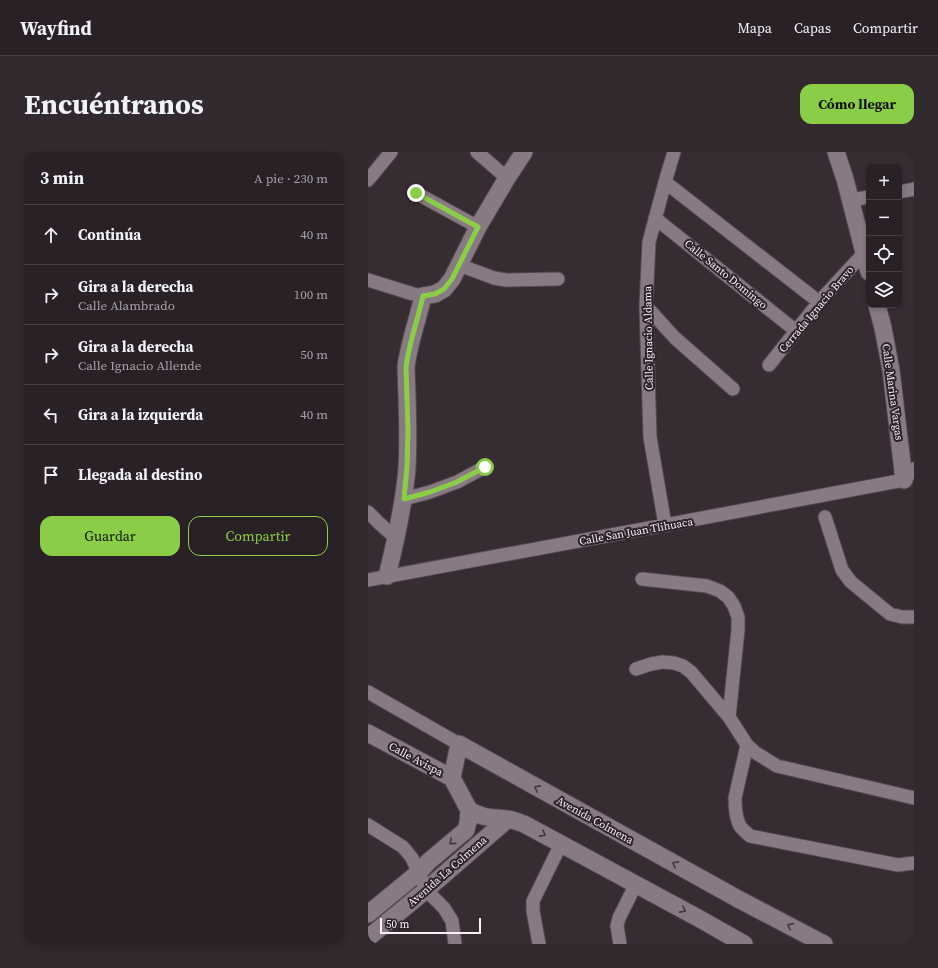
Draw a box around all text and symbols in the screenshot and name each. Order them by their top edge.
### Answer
text: Wayfind [20,15,92,41]
text: Mapa [737,18,772,38]
text: Capas [794,18,831,38]
text: Compartir [853,18,918,38]
button: Cómo llegar [800,84,914,124]
text: Encuéntranos [24,85,204,123]
map controls [866,164,902,308]
button: + [866,164,902,200]
text: 3 min [40,166,84,190]
text: A pie · 230 m [254,170,328,187]
route end [407,184,425,202]
button: − [866,200,902,236]
icon: ahead [40,224,62,246]
text: Continúa [78,224,141,245]
text: 40 m [300,226,328,243]
street label: Calle Santo Domingo [681,236,770,312]
button: locate [866,236,902,272]
street label: Cerrada Ignacio Bravo [776,263,857,356]
button: layers [866,272,902,308]
text: Gira a la derecha [78,276,193,297]
icon: right [40,284,62,306]
street label: Calle Ignacio Aldama [640,285,657,390]
text: 100 m [294,286,328,303]
text: Calle Alambrado [78,297,175,314]
text: Gira a la derecha [78,336,193,357]
street label: Calle Marina Vargas [878,343,907,442]
icon: right [40,344,62,366]
text: 50 m [300,346,328,363]
text: Calle Ignacio Allende [78,357,201,374]
icon: left [40,404,62,426]
text: Gira a la izquierda [78,404,203,425]
text: 40 m [300,406,328,423]
route start [476,458,494,476]
icon: arrive [40,464,62,486]
text: Llegada al destino [78,464,203,485]
street label: Calle San Juan Tlihuaca [578,514,694,549]
button: Guardar [40,516,180,556]
button: Compartir [188,516,328,556]
street label: Calle Avispa [386,739,446,780]
one-way arrow [534,785,541,792]
street label: Avenida Colmena [554,793,636,848]
one-way arrow [539,829,546,837]
street label: Avenida La Colmena [404,832,490,910]
one-way arrow [449,838,456,845]
one-way arrow [672,862,680,869]
one-way arrow [679,905,686,912]
scale bar [380,916,481,935]
text: 50 m [386,917,409,932]
one-way arrow [787,923,794,931]

